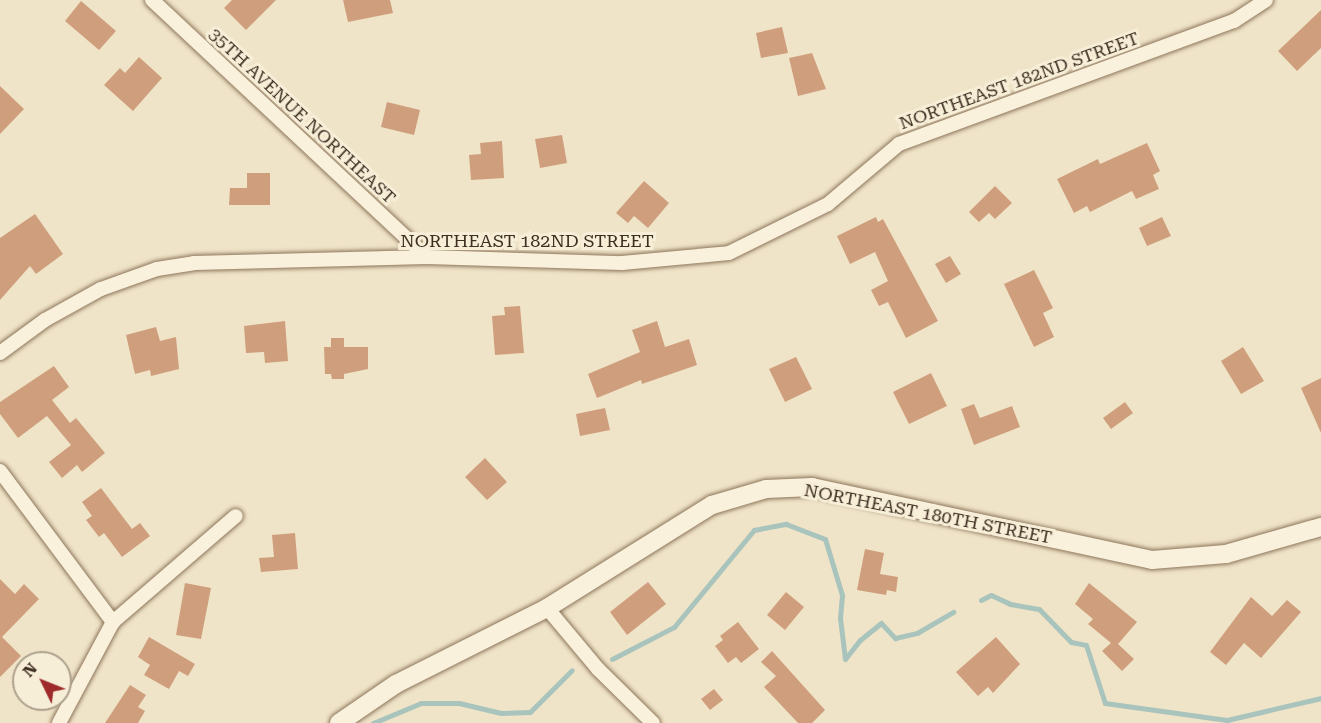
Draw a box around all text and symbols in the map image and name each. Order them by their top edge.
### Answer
street label: 35TH AVENUE NORTHEAST [204,24,400,208]
street label: NORTHEAST 182ND STREET [896,28,1142,134]
street label: NORTHEAST 182ND STREET [400,230,654,252]
street label: NORTHEAST 180TH STREET [802,479,1054,549]
north arrow [12,651,72,711]
text: N [19,659,41,681]

